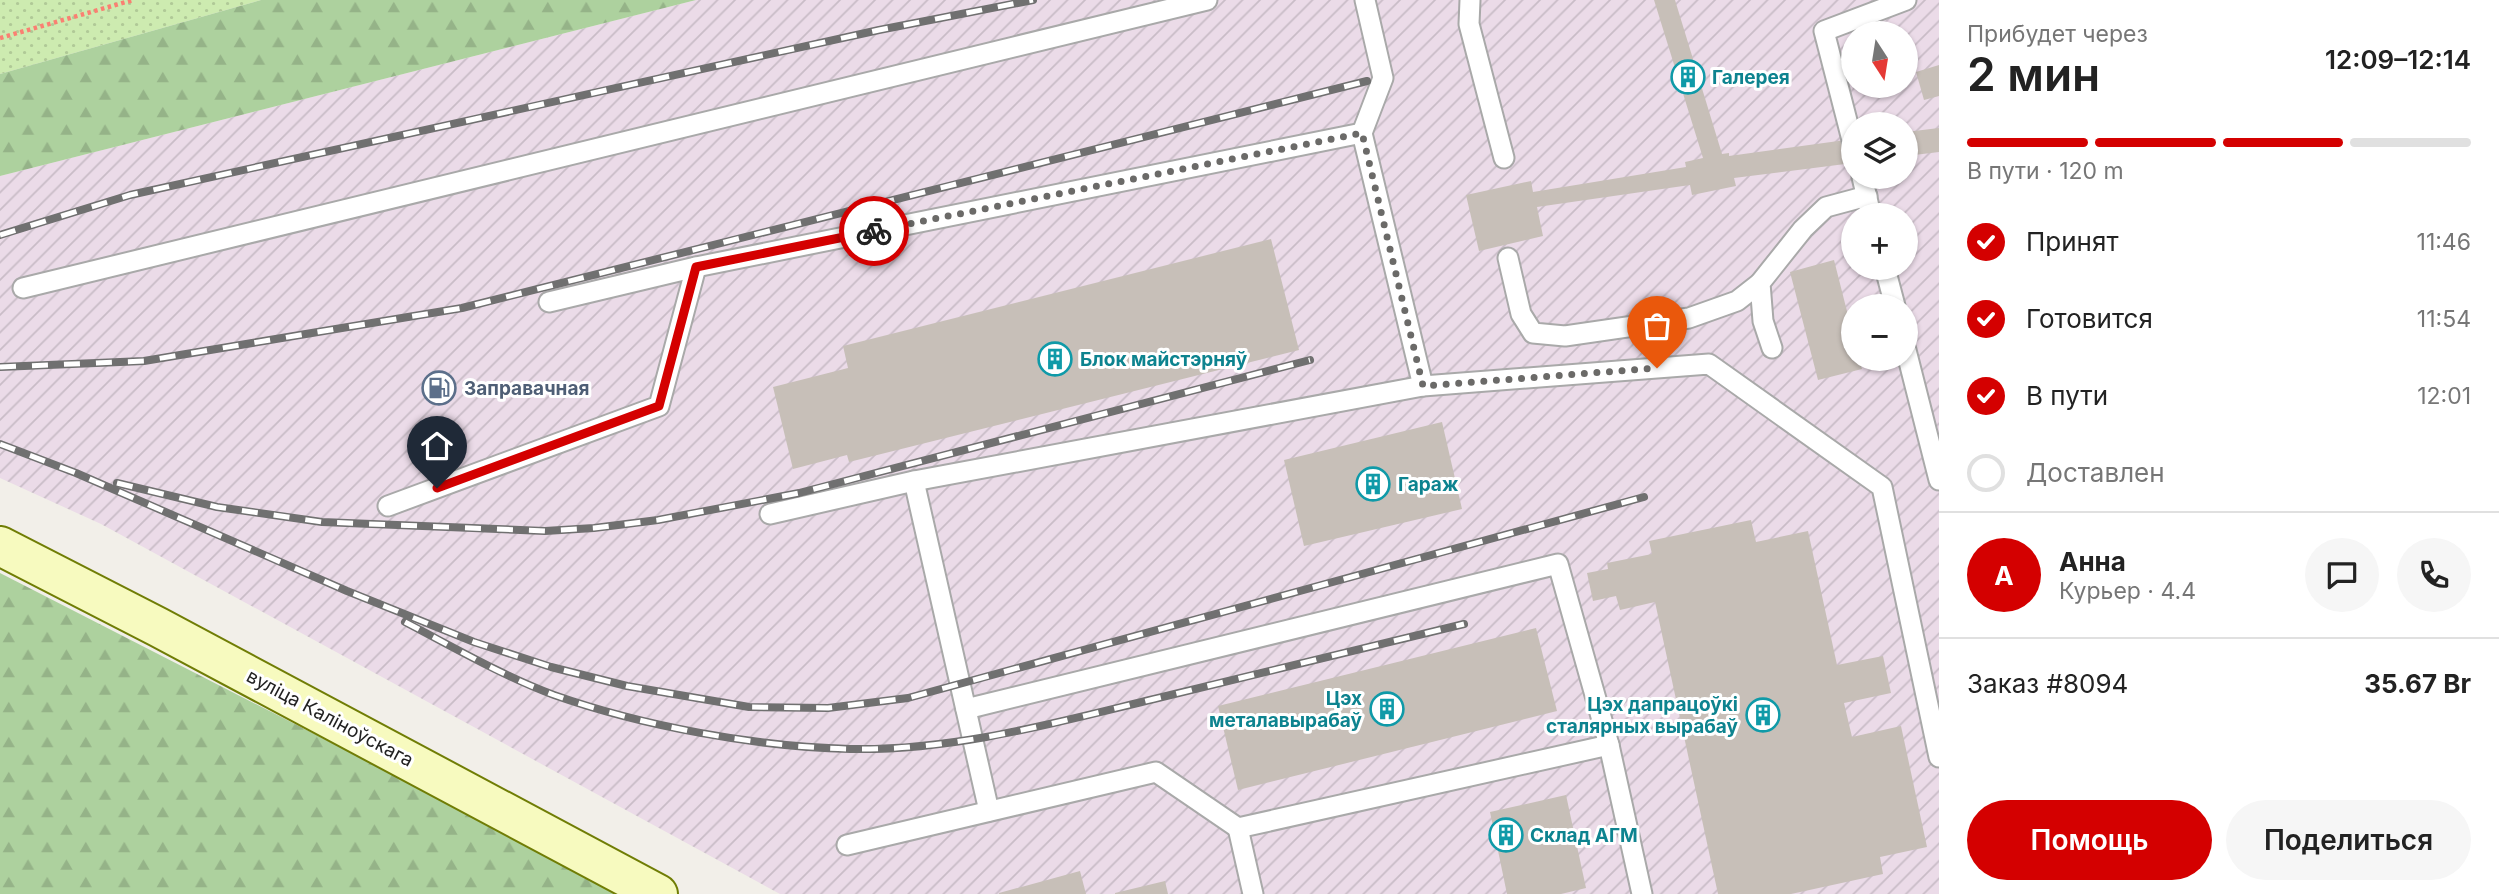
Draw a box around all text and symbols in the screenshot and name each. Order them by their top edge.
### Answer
text: Прибудет через [1967,20,2148,48]
north arrow [1841,21,1918,98]
map controls [1841,21,1918,371]
text: 12:09–12:14 [2325,44,2471,75]
text: 2 мин [1967,46,2100,102]
building icon: Галерея [1669,58,1707,96]
place label: Галерея [1712,66,1790,89]
button: layers [1841,112,1918,189]
text: В пути · 120 m [1967,157,2124,185]
courier [839,196,909,266]
button: + [1841,203,1918,280]
icon: bike [855,212,893,250]
icon: check [1967,223,2005,261]
text: Принят [2026,226,2119,257]
text: 11:46 [2417,228,2471,256]
button: − [1841,294,1918,371]
pin [1627,296,1687,368]
icon: check [1967,300,2005,338]
text: Готовится [2026,303,2153,334]
text: 11:54 [2417,305,2471,333]
icon: bag [1638,307,1676,345]
building icon: Блок майстэрняў [1036,340,1074,378]
place label: Блок майстэрняў [1080,348,1248,371]
fuel station icon: Заправачная [420,369,458,407]
place label: Заправачная [464,377,589,400]
icon: check [1967,377,2005,415]
text: В пути [2026,380,2108,411]
text: 12:01 [2417,382,2471,410]
pin [407,416,467,488]
icon: home [418,427,456,465]
text: Доставлен [2026,457,2165,488]
building icon: Гараж [1354,465,1392,503]
place label: Гараж [1398,473,1459,496]
button: chat [2305,538,2379,612]
button: phone [2397,538,2471,612]
text: Анна [2059,546,2126,577]
text: А [1994,560,2014,591]
text: Курьер · 4.4 [2059,577,2196,605]
street label: вуліца Каліноўскага [243,664,417,772]
text: Заказ #8094 [1967,668,2128,699]
text: 35.67 Br [2364,668,2471,699]
place label: Цэх металавырабаў [1209,687,1363,732]
building icon: Цэх металавырабаў [1368,690,1406,728]
place label: Цэх дапрацоўкі сталярных вырабаў [1546,693,1739,738]
building icon: Цэх дапрацоўкі сталярных вырабаў [1744,696,1782,734]
button: Помощь [1967,800,2212,880]
button: Поделиться [2226,800,2471,880]
building icon: Склад АГМ [1487,816,1525,854]
place label: Склад АГМ [1530,824,1638,847]

